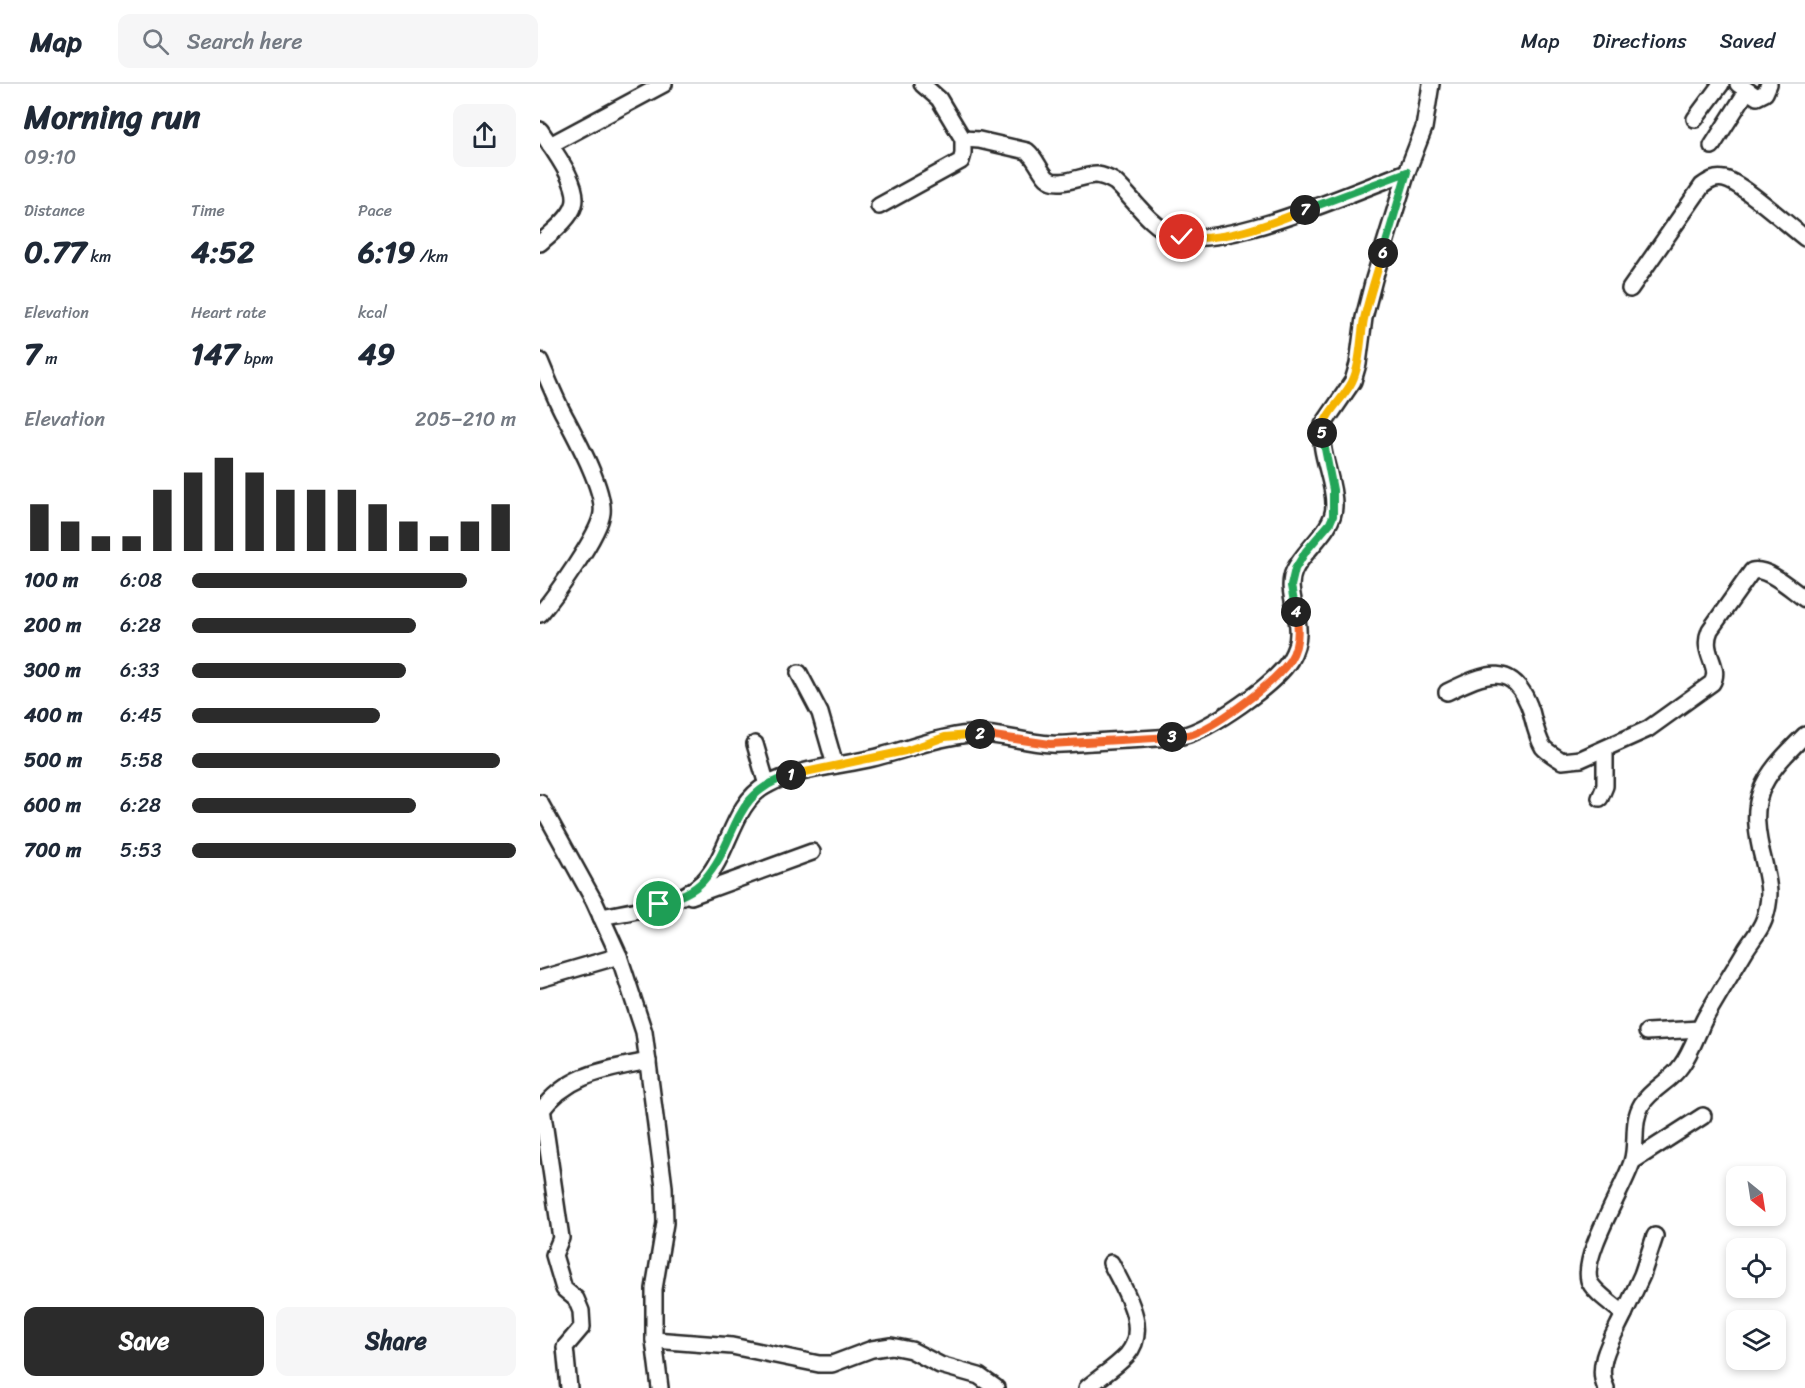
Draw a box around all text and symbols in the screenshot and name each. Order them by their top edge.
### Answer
search box [118,14,538,68]
text: Map [30,17,82,66]
text: Search here [187,22,303,61]
text: Map [1521,22,1559,60]
text: Directions [1592,22,1687,60]
text: Saved [1720,22,1775,60]
icon: search [139,25,172,58]
text: Morning run [24,88,200,146]
button: share [453,104,516,167]
text: 09:10 [24,140,76,175]
pin: 7 [1290,195,1320,225]
text: 7 [1300,195,1310,224]
text: Distance [24,196,85,225]
text: Time [191,196,225,225]
text: Pace [358,196,392,225]
pin [1156,211,1207,262]
icon: check [1165,220,1198,253]
text: 0.77 [24,225,86,279]
text: 4:52 [191,225,254,279]
text: 6:19 [358,225,415,279]
pin: 6 [1368,238,1398,268]
text: 6 [1378,238,1388,267]
text: km [86,242,111,271]
text: /km [415,242,448,271]
text: Elevation [24,298,89,327]
text: Heart rate [191,298,266,327]
text: kcal [358,298,387,327]
text: 7 [24,327,41,381]
text: 147 [191,327,240,381]
text: 49 [358,327,395,381]
text: m [41,344,58,373]
text: bpm [240,344,273,373]
text: Elevation [24,402,105,437]
text: 205–210 m [415,402,516,437]
pin: 5 [1307,418,1337,448]
text: 5 [1317,418,1327,447]
text: 100 m [24,563,78,598]
text: 6:08 [120,563,162,598]
pin: 4 [1281,597,1311,627]
text: 4 [1291,597,1301,626]
text: 200 m [24,608,81,643]
text: 6:28 [120,608,161,643]
text: 300 m [24,653,81,688]
text: 6:33 [120,653,159,688]
text: 400 m [24,698,82,733]
text: 6:45 [120,698,162,733]
pin: 2 [965,719,995,749]
text: 2 [975,719,985,748]
pin: 3 [1157,722,1187,752]
text: 3 [1168,722,1176,751]
text: 500 m [24,743,82,778]
text: 5:58 [120,743,163,778]
pin: 1 [776,760,806,790]
text: 1 [788,760,794,789]
text: 600 m [24,788,81,823]
text: 6:28 [120,788,161,823]
text: 700 m [24,833,81,868]
text: 5:53 [120,833,161,868]
pin [633,878,684,929]
icon: arrive [642,887,675,920]
north arrow [1726,1166,1786,1226]
map controls [1726,1166,1786,1370]
button: locate [1726,1238,1786,1298]
button: Save [24,1307,264,1376]
button: Share [276,1307,516,1376]
button: layers [1726,1310,1786,1370]

